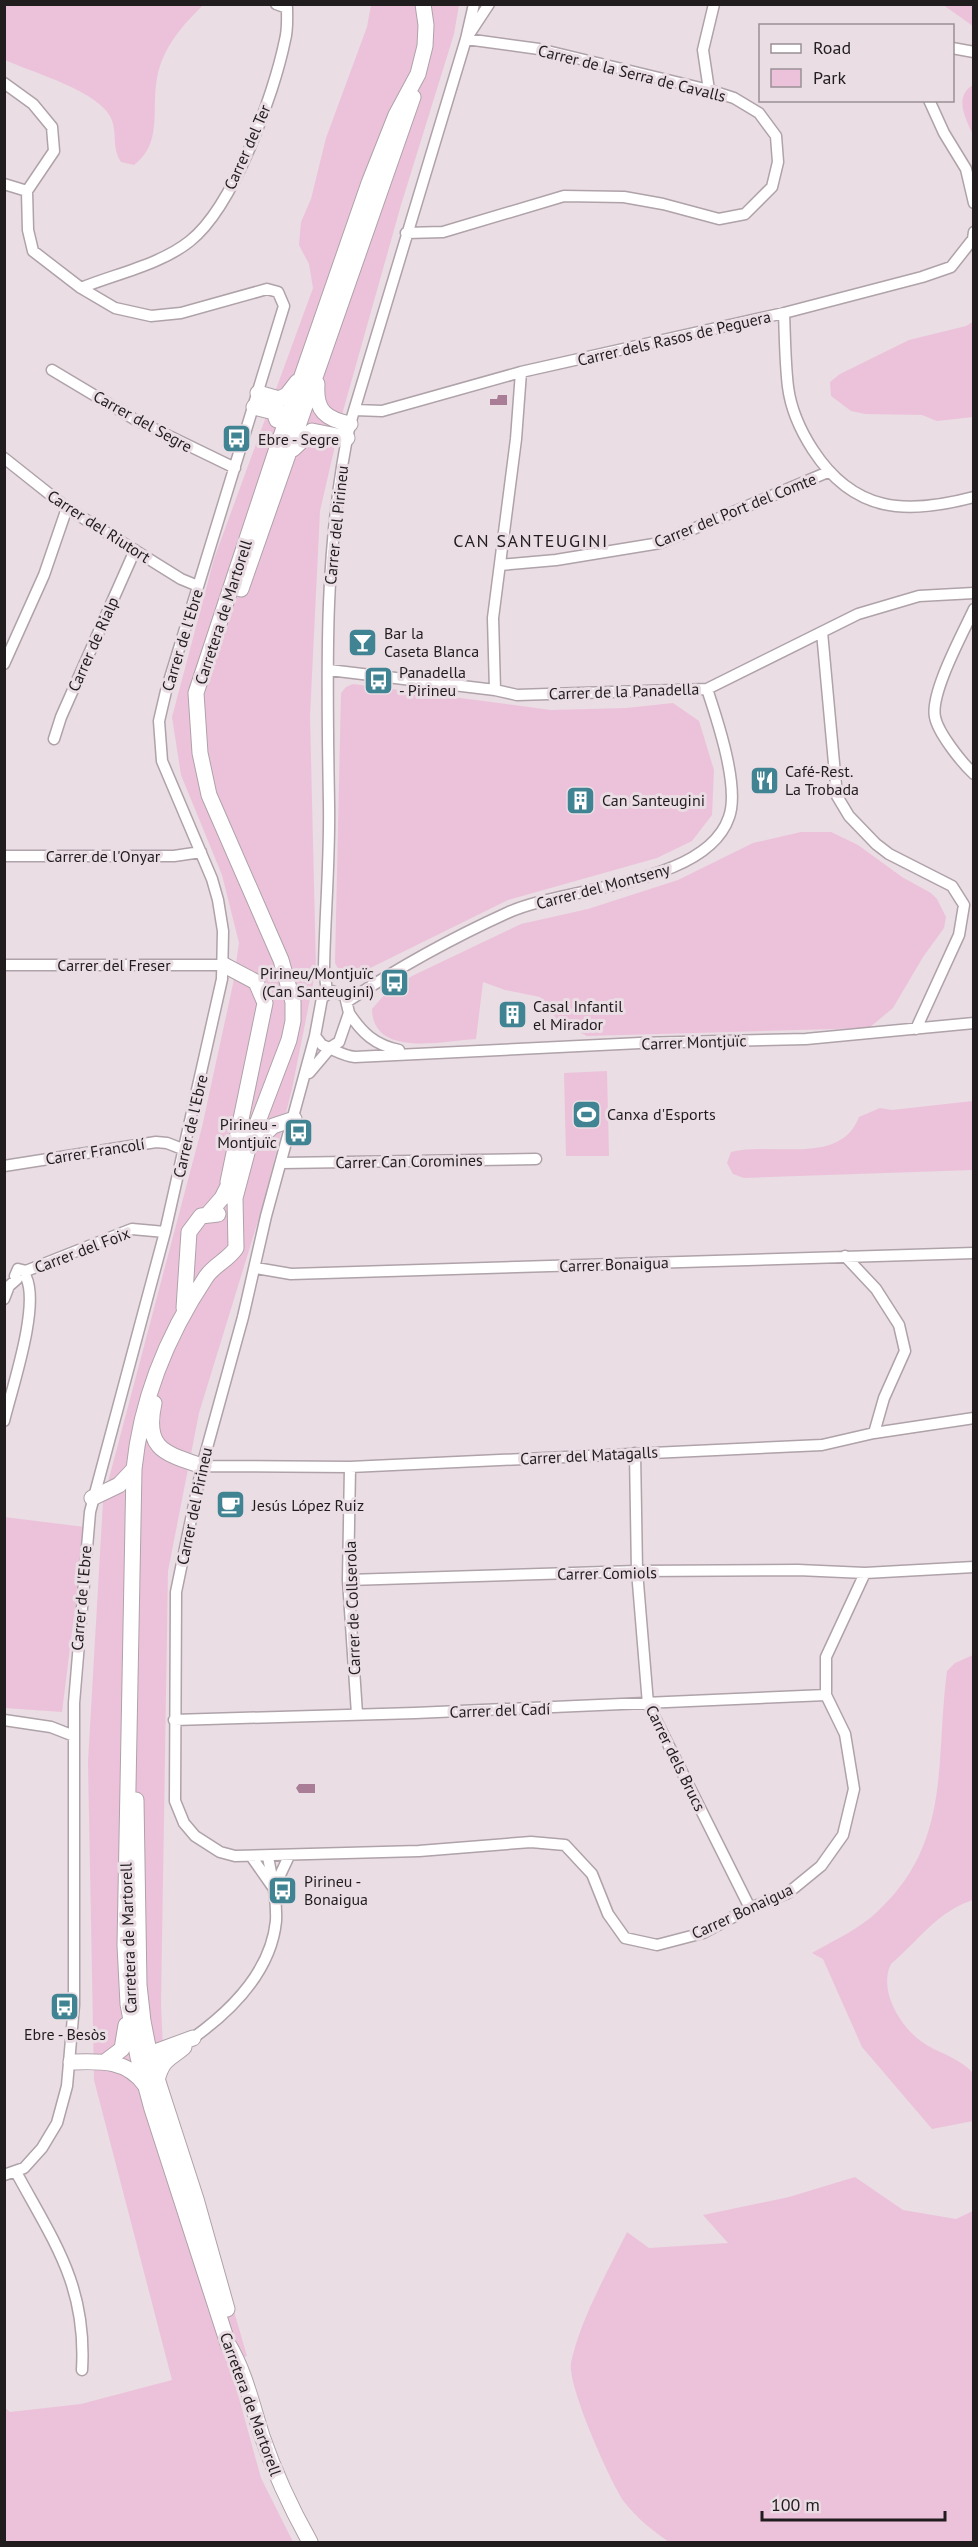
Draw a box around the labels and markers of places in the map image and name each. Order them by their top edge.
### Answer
bus stop icon: Ebre - Segre [221,423,253,455]
place label: Ebre - Segre [258,429,339,449]
place label: Bar la Caseta Blanca [384,623,479,661]
bar icon: Bar la Caseta Blanca [347,626,379,658]
place label: Panadella - Pirineu [399,662,466,700]
bus stop icon: Panadella - Pirineu [362,665,394,697]
place label: Café-Rest. La Trobada [785,761,859,799]
restaurant icon: Café-Rest. La Trobada [748,764,780,796]
building icon: Can Santeugini [565,784,597,816]
place label: Can Santeugini [602,790,705,810]
place label: Pirineu/Montjuïc (Can Santeugini) [260,963,374,1001]
bus stop icon: Pirineu/Montjuïc (Can Santeugini) [379,966,411,998]
place label: Casal Infantil el Mirador [533,996,623,1034]
building icon: Casal Infantil el Mirador [496,999,528,1031]
sports icon: Canxa d'Esports [570,1098,602,1130]
place label: Canxa d'Esports [607,1104,716,1124]
place label: Pirineu - Montjuïc [217,1114,277,1152]
bus stop icon: Pirineu - Montjuïc [282,1117,314,1149]
cafe icon: Jesús López Ruiz [215,1489,247,1521]
place label: Jesús López Ruiz [251,1495,364,1515]
place label: Pirineu - Bonaigua [304,1871,368,1909]
bus stop icon: Pirineu - Bonaigua [267,1874,299,1906]
bus stop icon: Ebre - Besòs [49,1990,81,2022]
place label: Ebre - Besòs [24,2024,106,2044]

